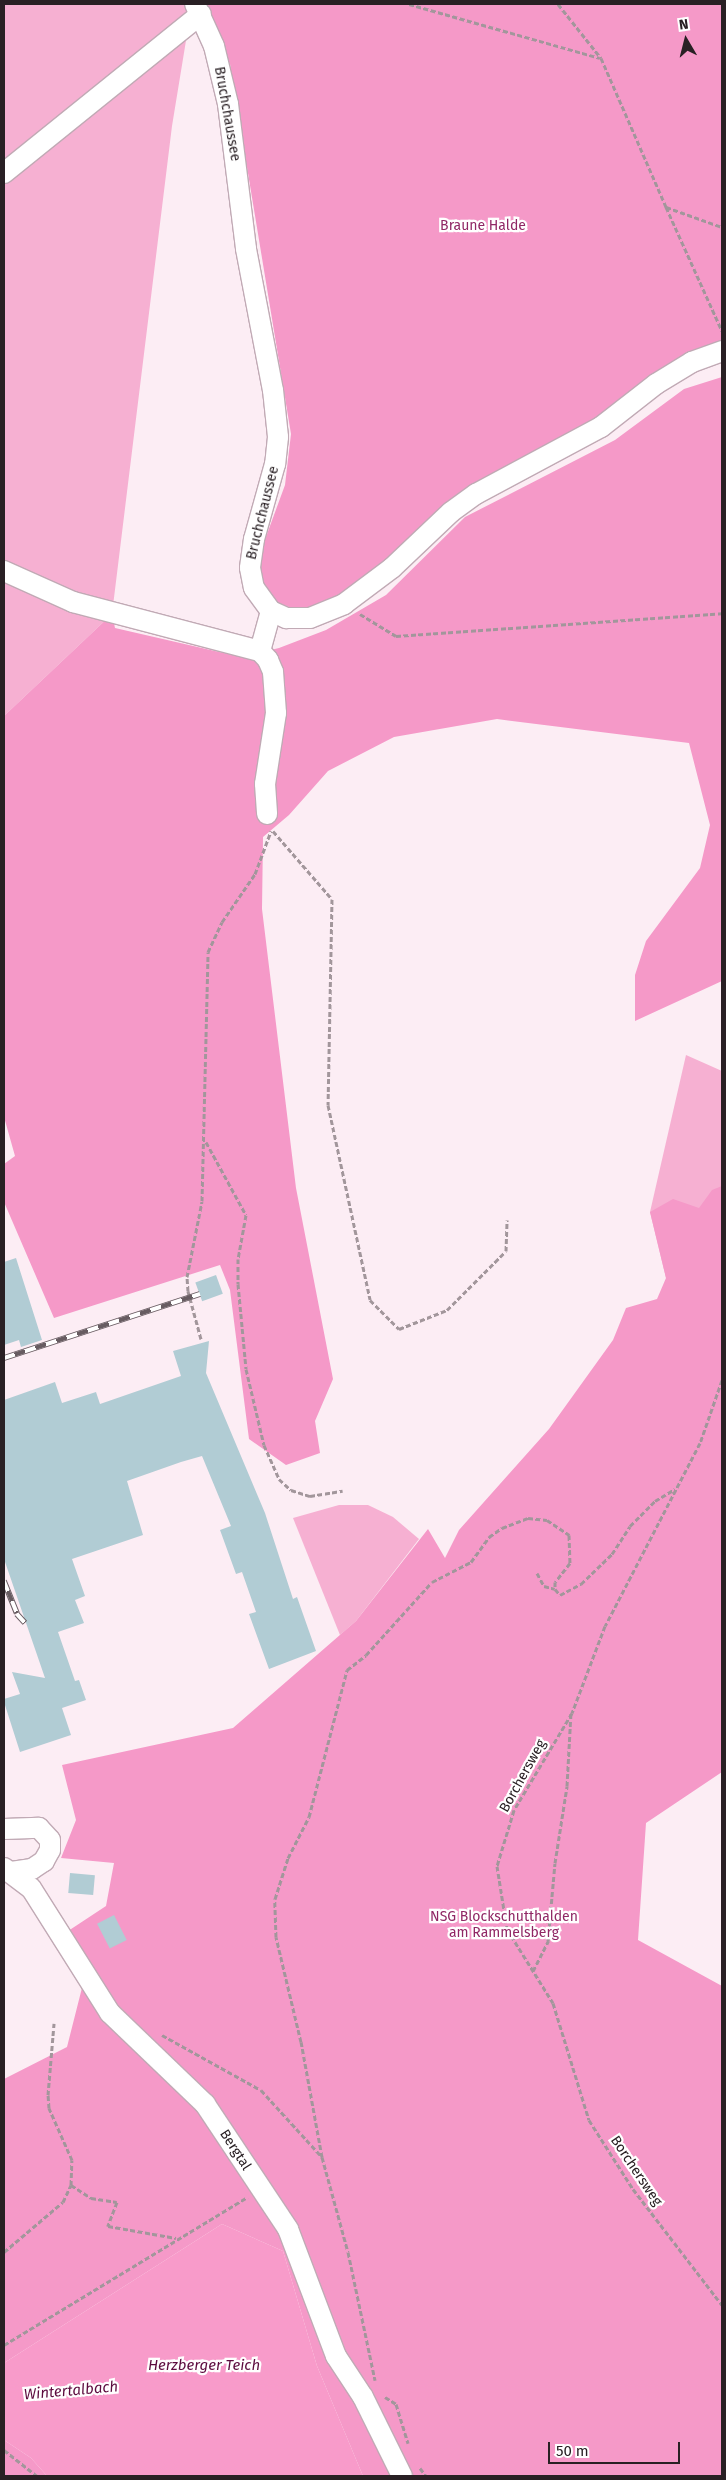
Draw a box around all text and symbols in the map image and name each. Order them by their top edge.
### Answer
north arrow [661,15,711,65]
text: N [678,16,690,34]
street label: Bruchchaussee [210,65,244,163]
park label: Braune Halde [440,218,526,234]
street label: Bruchchaussee [243,464,283,562]
street label: Borchersweg [496,1737,550,1815]
park label: NSG Blockschutthalden am Rammelsberg [430,1909,578,1941]
street label: Bergtal [216,2126,254,2174]
street label: Borchersweg [606,2133,666,2209]
water label: Herzberger Teich [148,2357,260,2375]
water label: Wintertalbach [23,2378,119,2404]
scale bar [551,2432,684,2464]
text: 50 m [556,2442,589,2460]

